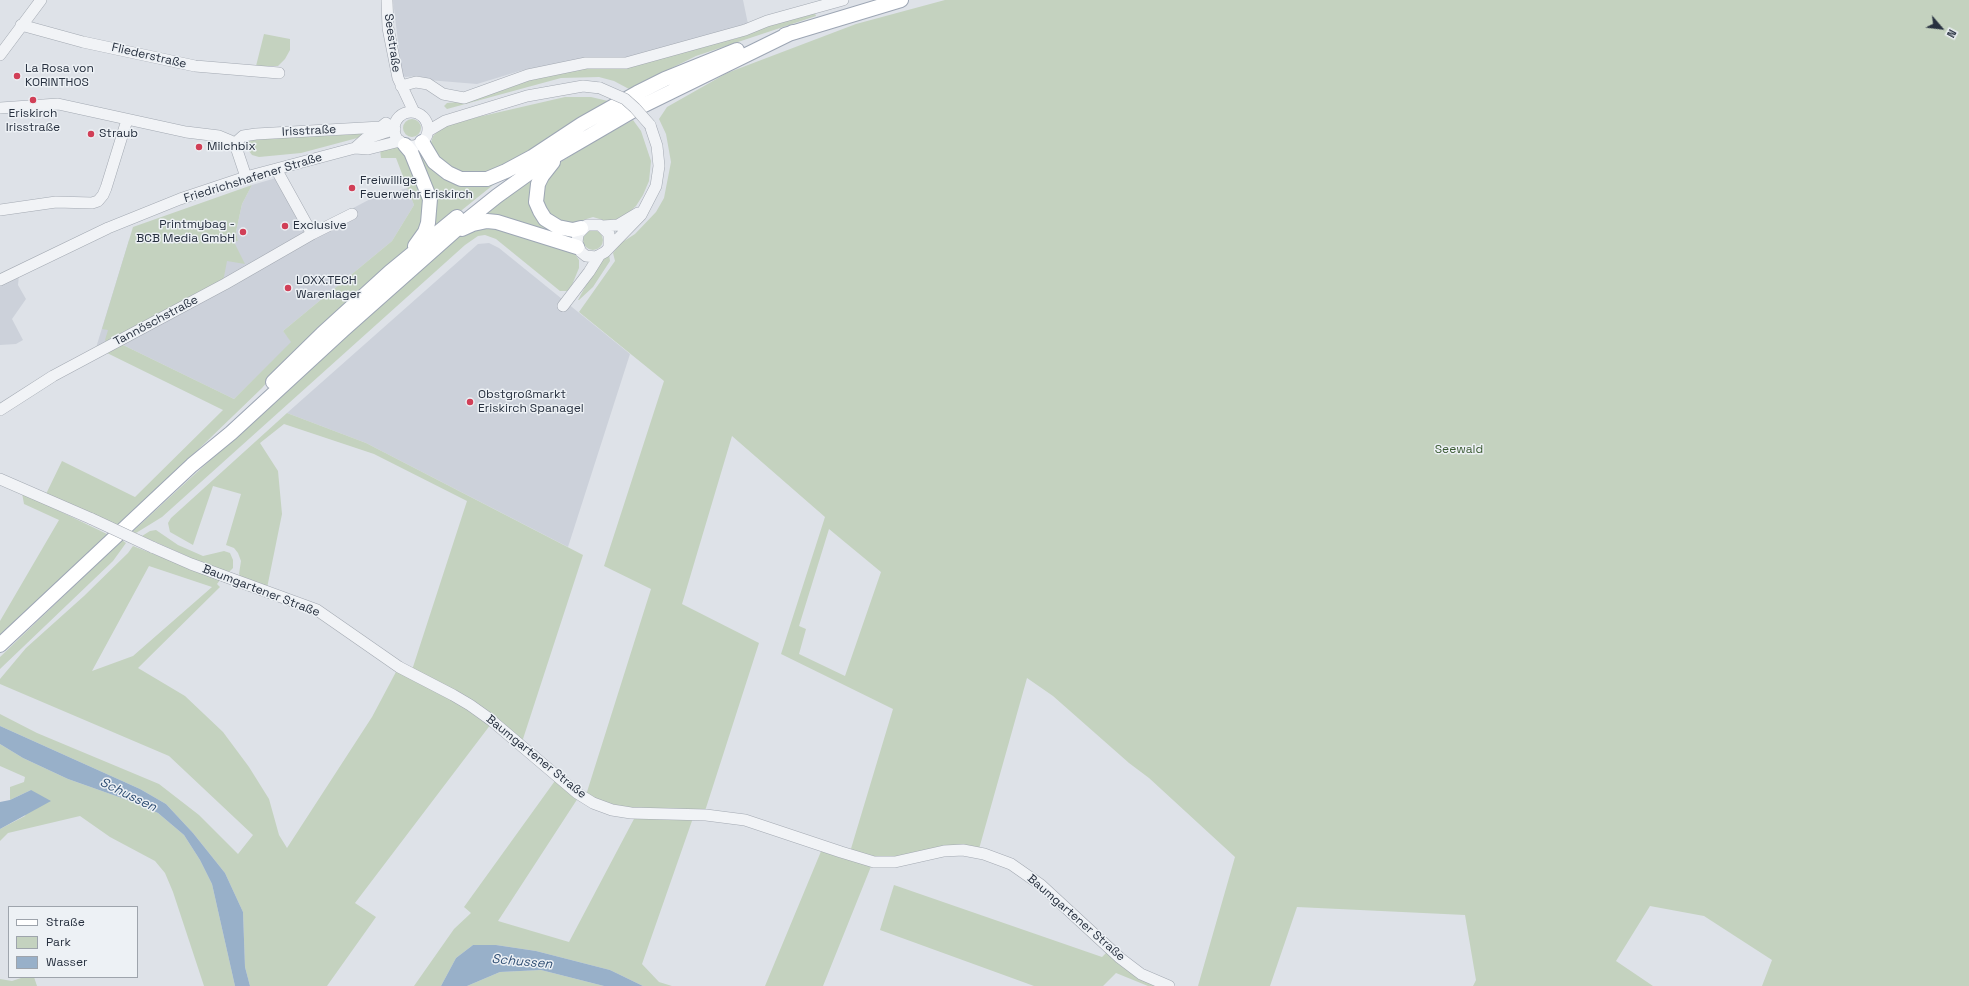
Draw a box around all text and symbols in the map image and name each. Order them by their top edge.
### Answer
north arrow [1921,8,1961,48]
street label: Seestraße [381,13,403,73]
text: N [1944,27,1960,40]
street label: Fliederstraße [110,40,188,72]
place label: La Rosa von KORINTHOS [25,62,94,90]
marker: La Rosa von KORINTHOS [12,71,22,81]
marker: Eriskirch Irisstraße [28,95,38,105]
place label: Eriskirch Irisstraße [6,107,60,135]
street label: Irisstraße [282,122,336,140]
place label: Straub [99,127,138,141]
marker: Straub [86,129,96,139]
place label: Milchbix [207,140,256,154]
marker: Milchbix [194,142,204,152]
street label: Friedrichshafener Straße [182,150,324,206]
place label: Freiwillige Feuerwehr Eriskirch [360,174,473,202]
marker: Freiwillige Feuerwehr Eriskirch [347,183,357,193]
place label: Printmybag - BCB Media GmbH [136,218,235,246]
place label: Exclusive [293,219,347,233]
marker: Exclusive [280,221,290,231]
marker: Printmybag - BCB Media GmbH [238,227,248,237]
place label: LOXX.TECH Warenlager [296,274,361,302]
marker: LOXX.TECH Warenlager [283,283,293,293]
street label: Tannöschstraße [111,293,201,349]
place label: Obstgroßmarkt Eriskirch Spanagel [478,388,584,416]
marker: Obstgroßmarkt Eriskirch Spanagel [465,397,475,407]
park label: Seewald [1435,443,1483,457]
street label: Baumgartener Straße [200,562,322,620]
street label: Baumgartener Straße [483,712,589,802]
water label: Schussen [97,775,159,815]
street label: Baumgartener Straße [1024,872,1128,964]
legend [8,906,138,978]
text: Straße [46,914,85,930]
text: Park [46,934,71,950]
water label: Schussen [491,952,553,972]
text: Wasser [46,954,88,970]

